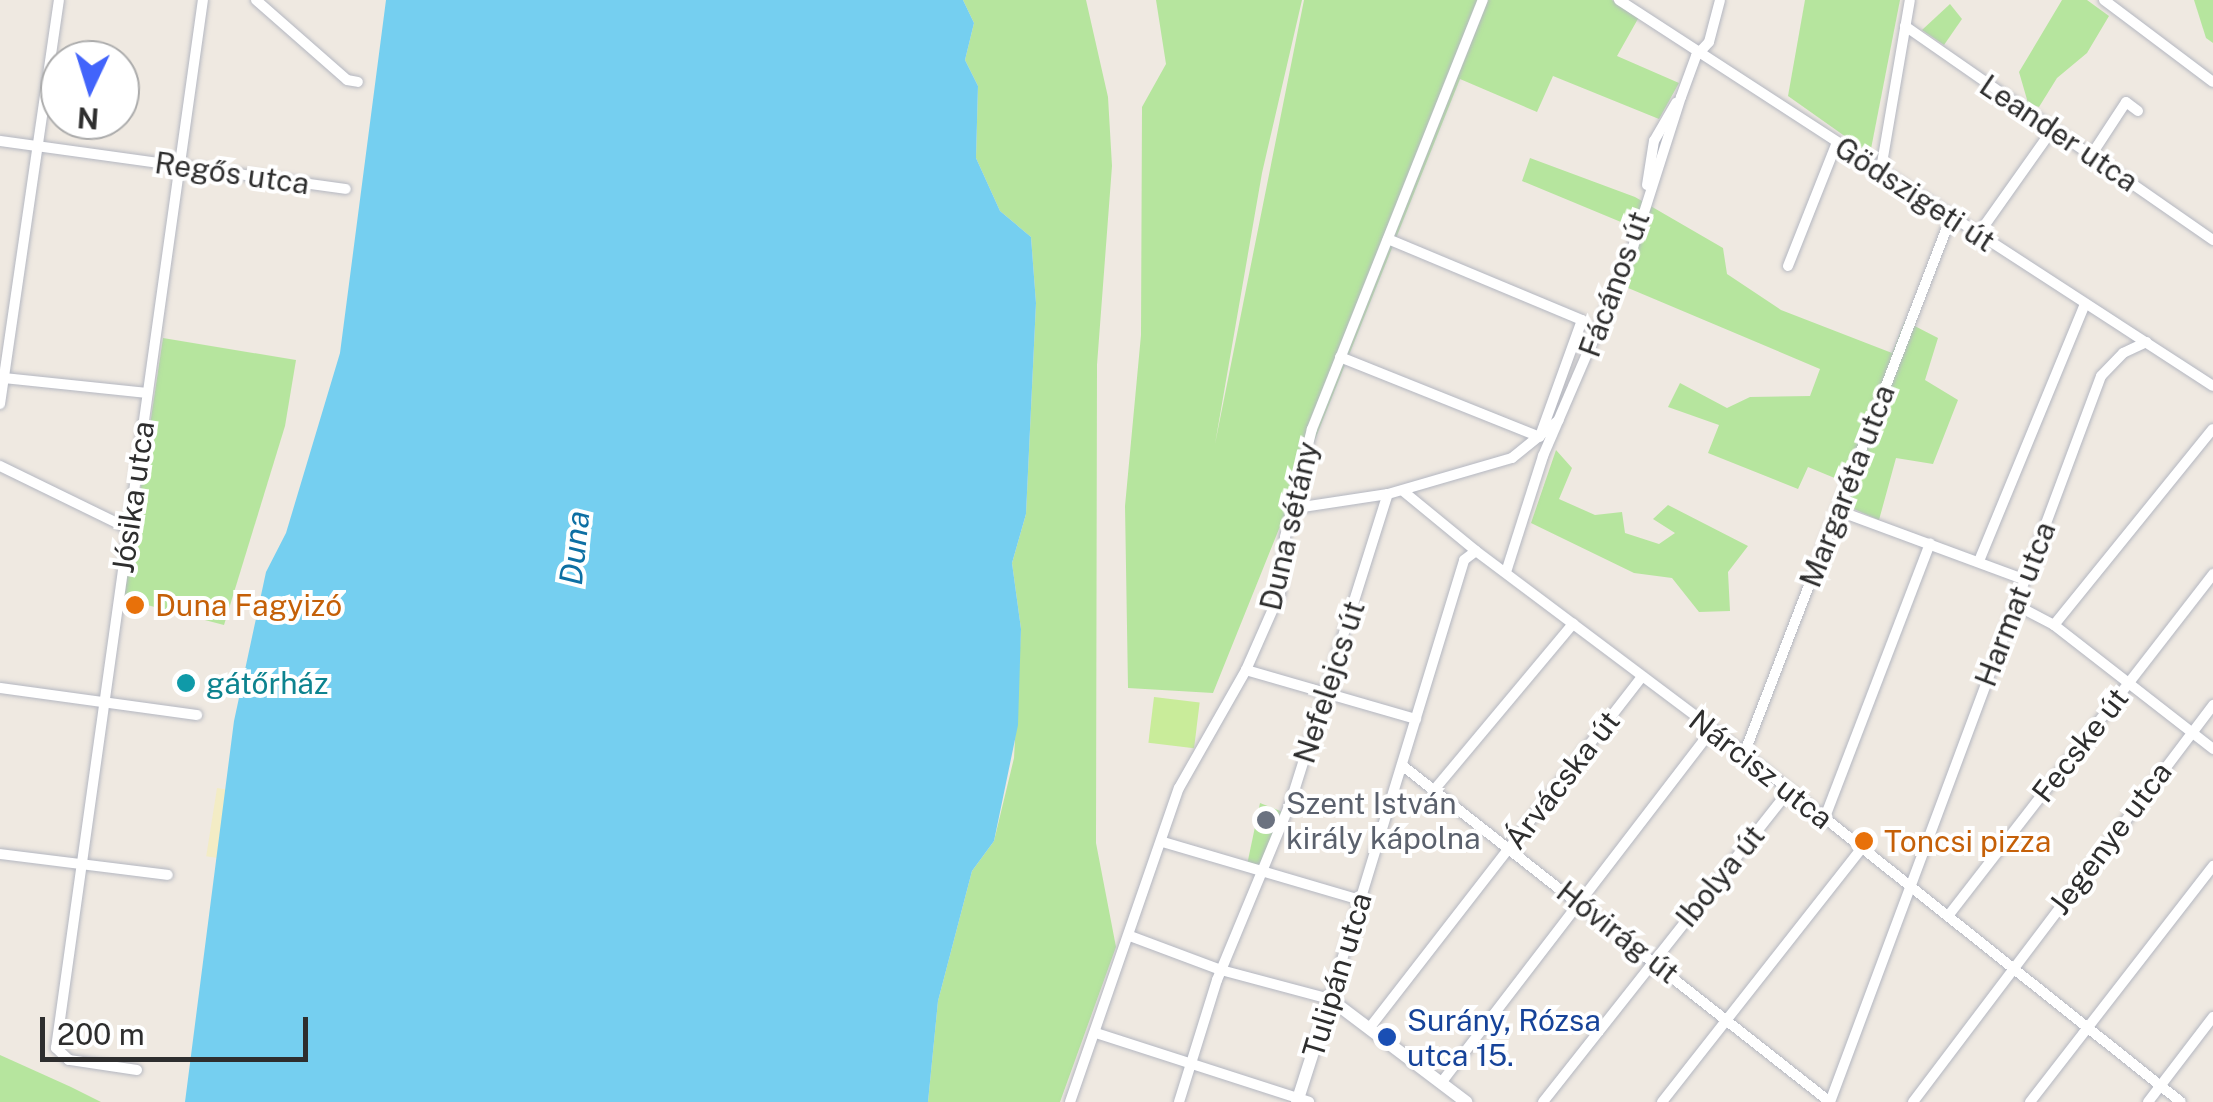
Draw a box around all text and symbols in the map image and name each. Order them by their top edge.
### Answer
north arrow [40,40,140,140]
street label: Leander utca [1973,67,2145,199]
text: N [76,101,100,136]
street label: Gödszigeti út [1828,129,2002,259]
street label: Regős utca [152,144,312,202]
street label: Fácános út [1571,206,1657,362]
street label: Margaréta utca [1792,380,1902,592]
street label: Jósika utca [105,419,161,575]
street label: Duna sétány [1252,438,1326,614]
water label: Duna [552,509,598,587]
street label: Harmat utca [1967,517,2063,691]
place label: Duna Fagyizó [155,587,342,623]
marker: Duna Fagyizó [124,594,146,616]
street label: Nefelejcs út [1286,596,1372,768]
place label: gátőrház [206,665,328,701]
marker: gátőrház [175,672,197,694]
street label: Fecske út [2024,681,2136,809]
street label: Nárcisz utca [1682,702,1840,836]
street label: Árvácska út [1497,704,1627,856]
street label: Jegenye utca [2041,755,2179,921]
place label: Szent István király kápolna [1286,785,1481,856]
marker: Szent István király kápolna [1255,809,1277,831]
street label: Ibolya út [1668,818,1772,934]
place label: Toncsi pizza [1884,823,2051,859]
marker: Toncsi pizza [1853,830,1875,852]
street label: Hóvirág út [1550,873,1686,991]
street label: Tulipán utca [1295,888,1379,1062]
scale bar [45,997,312,1059]
place label: Surány, Rózsa utca 15. [1407,1002,1601,1072]
text: 200 m [57,1016,145,1052]
marker: Surány, Rózsa utca 15. [1376,1026,1398,1048]

